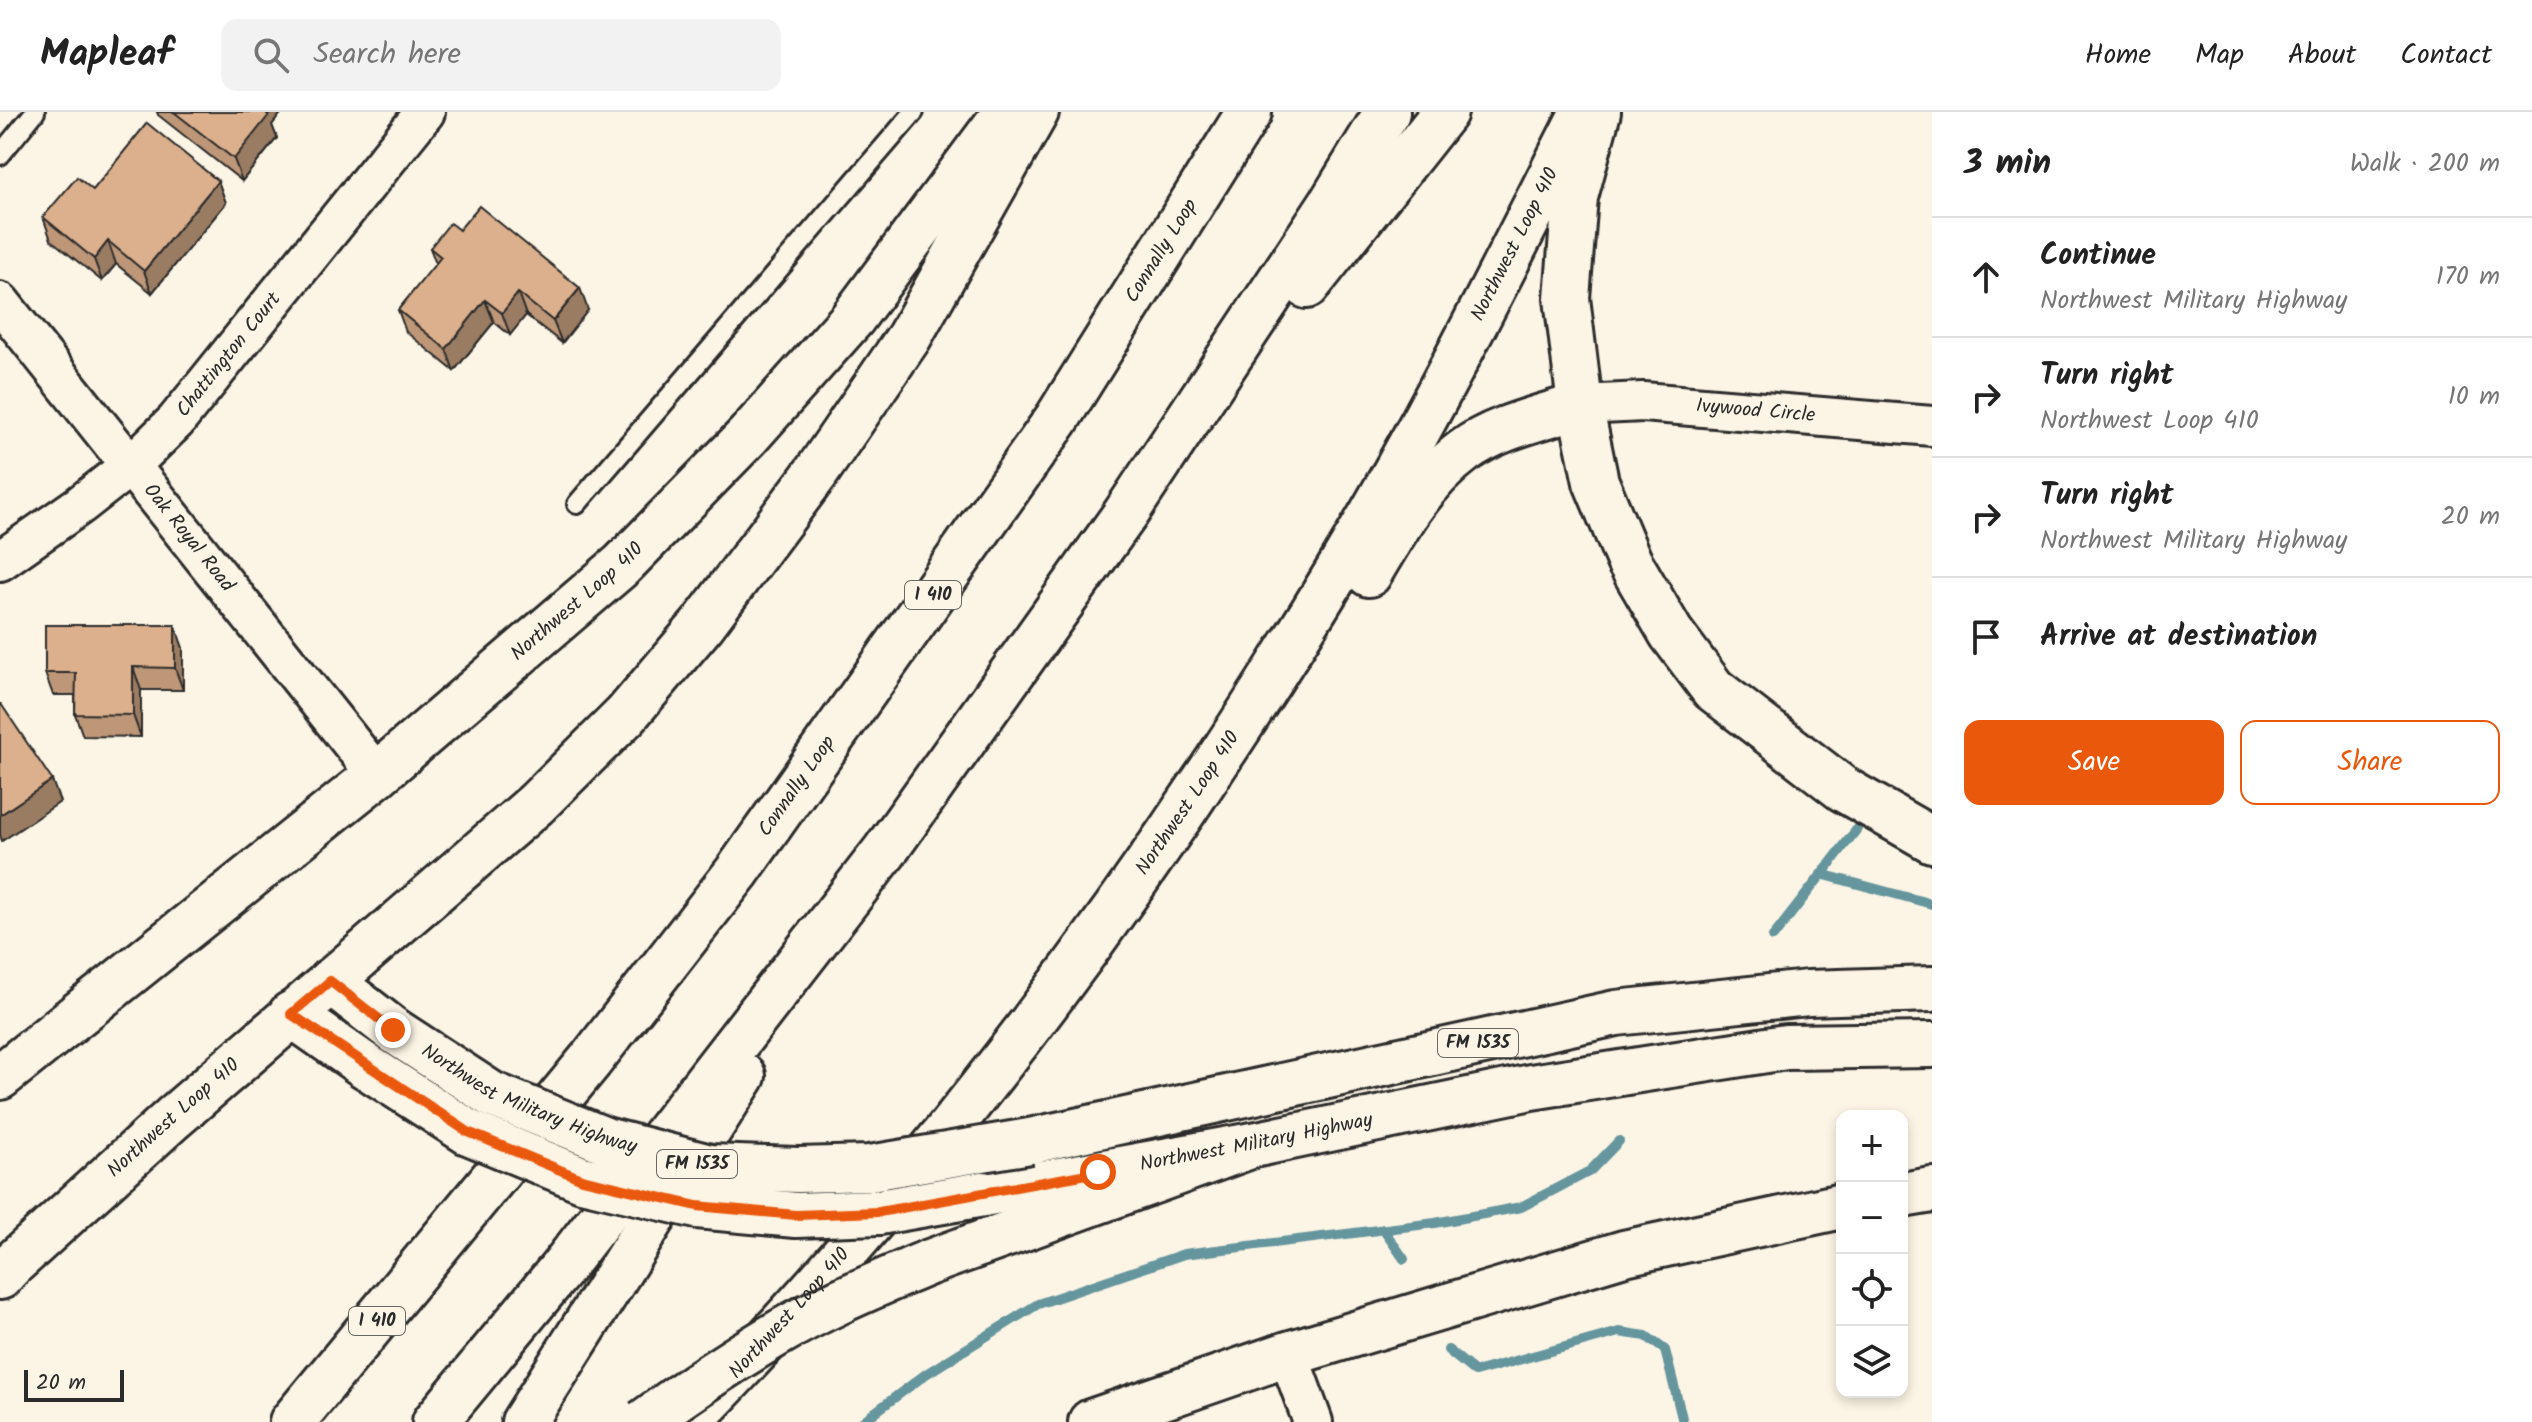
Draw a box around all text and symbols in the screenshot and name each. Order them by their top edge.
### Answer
search box [221,19,781,91]
text: Mapleaf [40,25,173,85]
text: Search here [313,31,461,79]
icon: search [249,33,293,77]
text: Home [2085,33,2151,78]
text: Map [2195,33,2244,78]
text: About [2288,33,2356,78]
text: Contact [2400,33,2492,78]
text: 3 min [1964,137,2051,191]
text: Walk · 200 m [2350,143,2500,185]
street label: Northwest Loop 410 [1463,162,1568,327]
street label: Connally Loop [1117,193,1207,310]
text: Continue [2040,232,2156,280]
icon: ahead [1964,255,2008,299]
text: 170 m [2436,256,2500,298]
text: Northwest Military Highway [2040,280,2347,322]
street label: Chattington Court [169,285,290,425]
text: Turn right [2040,352,2173,400]
icon: right [1964,375,2008,419]
text: 10 m [2448,376,2500,418]
street label: Ivywood Circle [1695,390,1817,432]
text: Northwest Loop 410 [2040,400,2259,442]
text: Turn right [2040,472,2173,520]
street label: Oak Royal Road [135,477,242,600]
icon: right [1964,495,2008,539]
text: 20 m [2441,496,2500,538]
text: Northwest Military Highway [2040,520,2347,562]
street label: Northwest Loop 410 [504,535,652,670]
road number: I 410 [905,581,961,609]
text: Arrive at destination [2040,613,2317,661]
icon: arrive [1964,615,2008,659]
button: Save [1964,720,2224,805]
button: Share [2240,720,2500,805]
street label: Northwest Loop 410 [1128,725,1249,882]
street label: Connally Loop [750,729,845,844]
route end [375,1012,411,1048]
road number: FM 1535 [1438,1029,1518,1057]
street label: Northwest Military Highway [414,1036,641,1164]
street label: Northwest Loop 410 [100,1051,247,1186]
street label: Northwest Military Highway [1137,1104,1376,1181]
map controls [1836,1110,1908,1398]
button: + [1836,1110,1908,1182]
road number: FM 1535 [657,1150,737,1178]
route start [1080,1154,1116,1190]
button: − [1836,1182,1908,1254]
street label: Northwest Loop 410 [722,1241,858,1387]
button: locate [1836,1254,1908,1326]
road number: I 410 [349,1307,405,1335]
button: layers [1836,1326,1908,1398]
scale bar [24,1366,124,1402]
text: 20 m [36,1366,86,1401]

